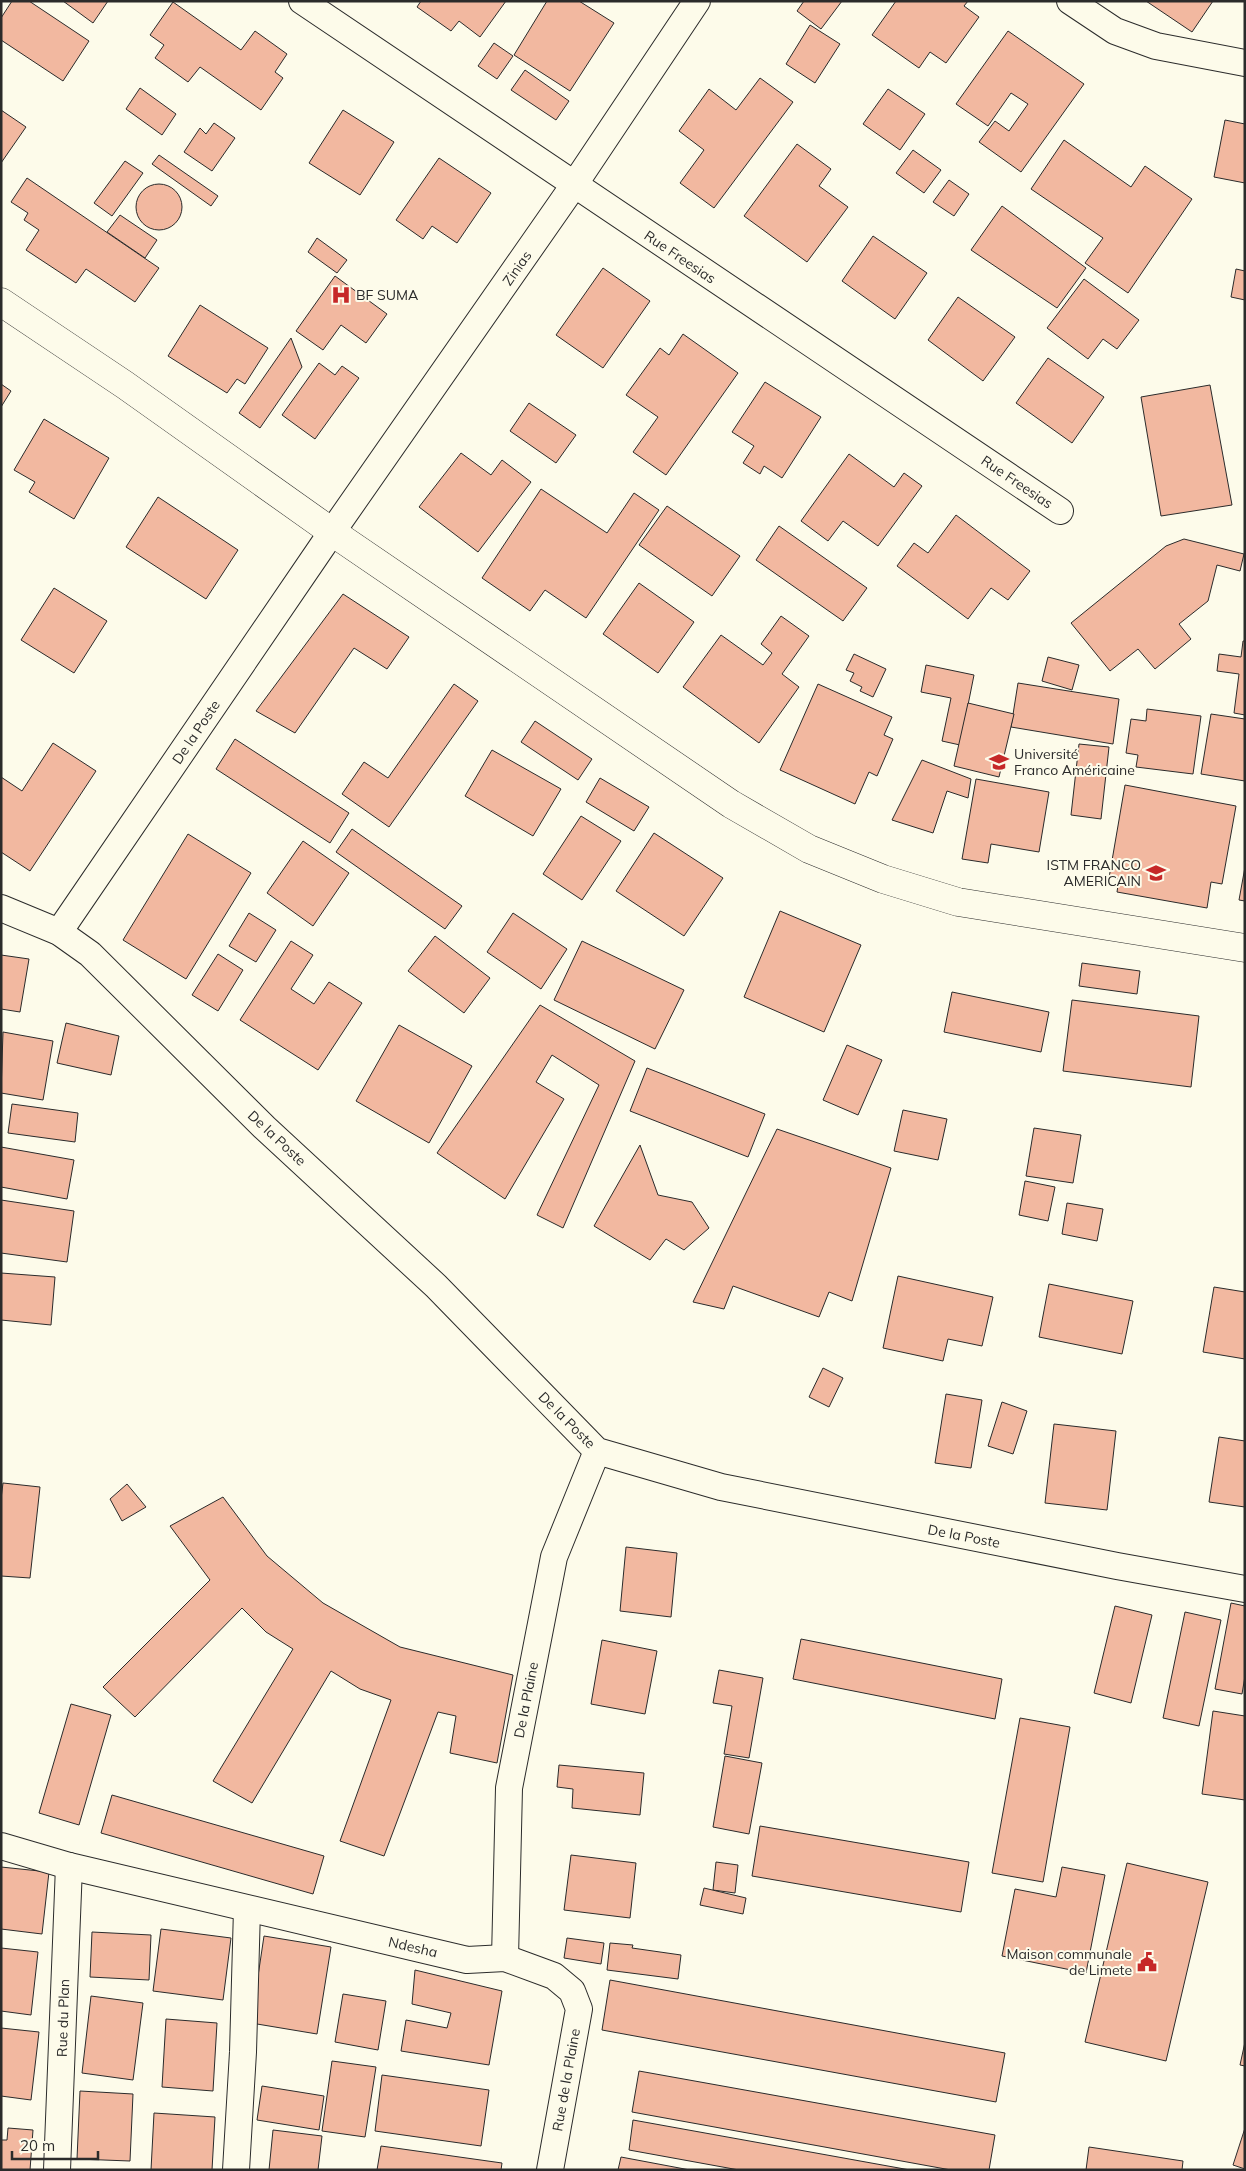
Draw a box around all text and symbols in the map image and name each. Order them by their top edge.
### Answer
street label: Rue Freesias [641,226,719,288]
street label: Zinias [499,247,535,289]
hospital icon: BF SUMA [330,284,352,306]
place label: BF SUMA [356,286,419,304]
street label: Rue Freesias [978,451,1056,513]
street label: De la Poste [168,697,224,767]
place label: Université Franco Américaine [1014,745,1135,779]
school or university icon: Université Franco Américaine [988,751,1010,773]
place label: ISTM FRANCO AMERICAIN [1047,856,1141,890]
school or university icon: ISTM FRANCO AMERICAIN [1145,862,1167,884]
street label: De la Poste [244,1106,310,1170]
street label: De la Poste [535,1388,599,1452]
street label: De la Poste [926,1520,1002,1552]
street label: De la Plaine [510,1660,542,1740]
street label: Ndesha [387,1933,439,1961]
place label: Maison communale de Limete [1006,1945,1132,1979]
public building icon: Maison communale de Limete [1136,1951,1158,1973]
street label: Rue du Plan [53,1979,73,2057]
street label: Rue de la Plaine [548,2027,584,2133]
scale bar [12,2128,99,2160]
text: 20 m [20,2136,55,2155]

